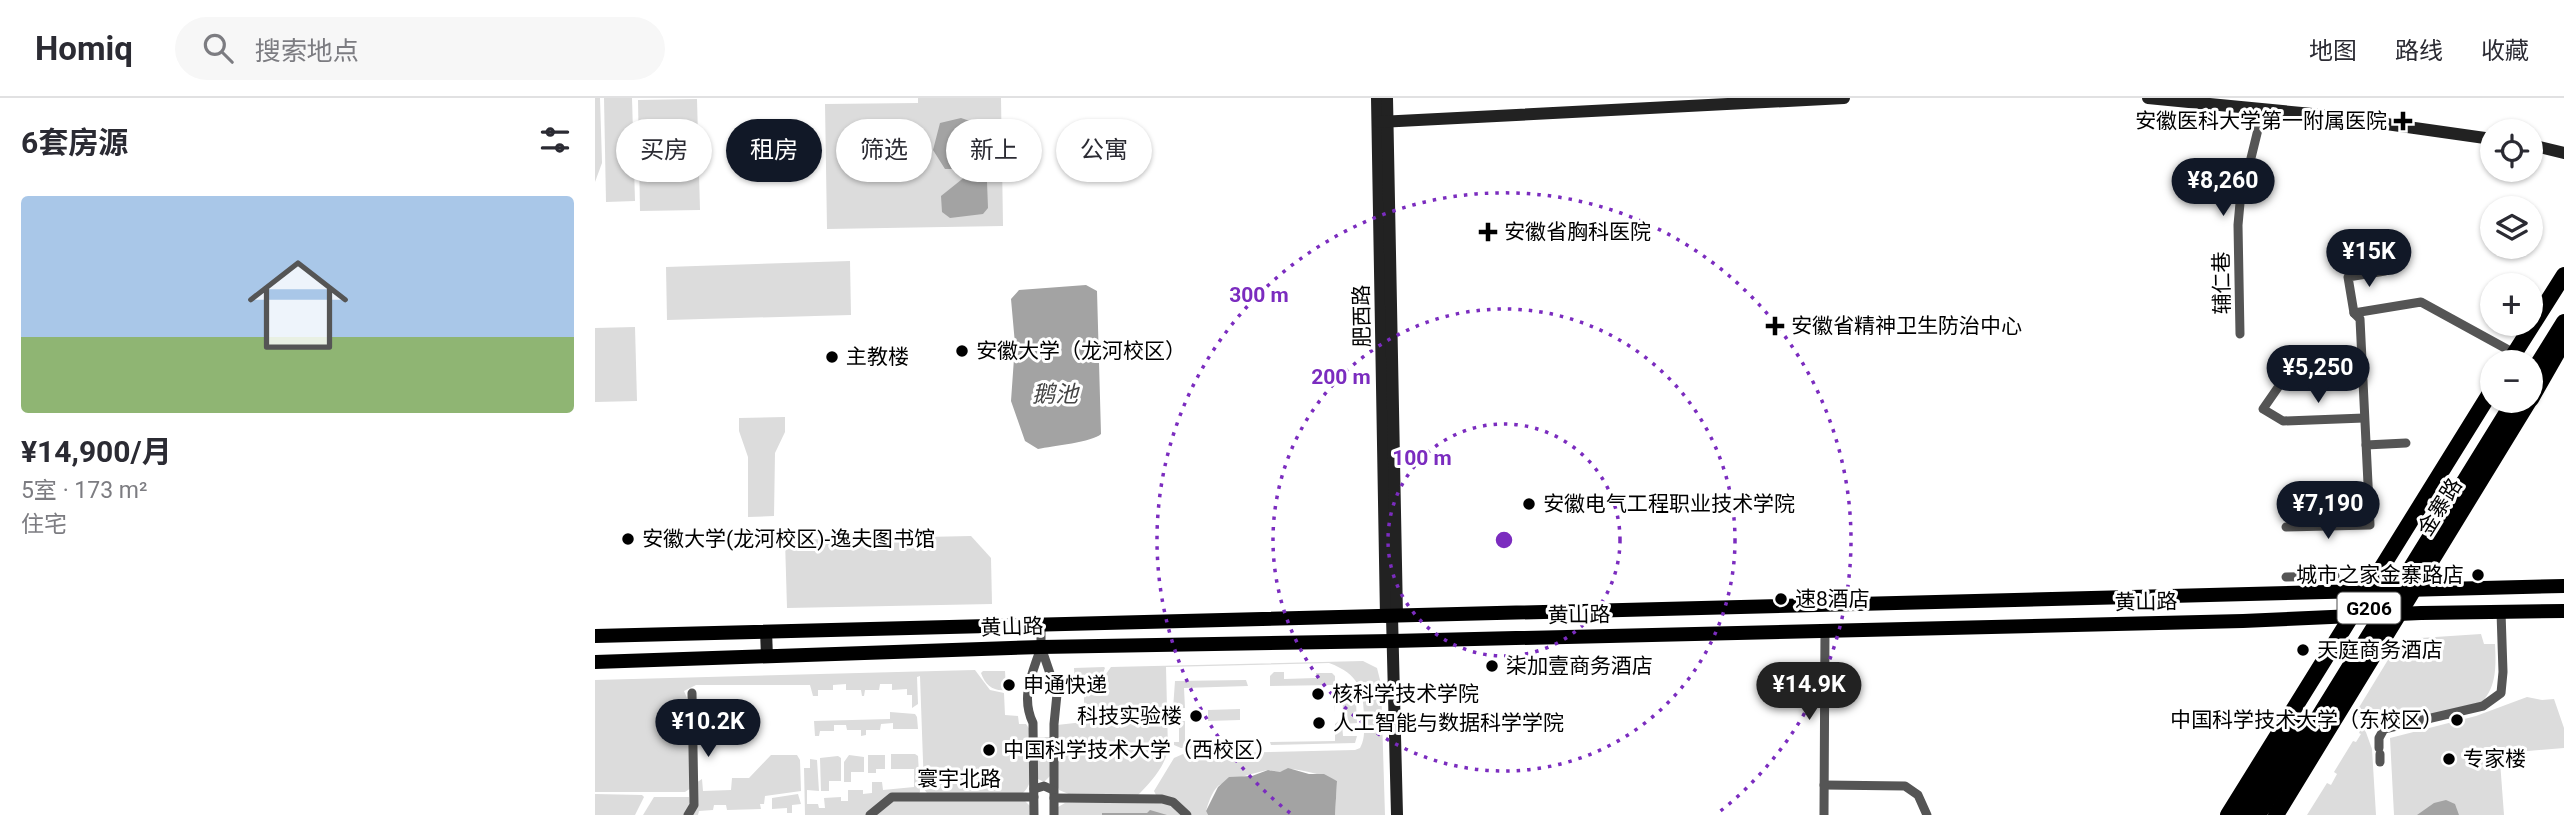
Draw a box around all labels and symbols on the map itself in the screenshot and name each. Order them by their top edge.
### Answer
place label: 安徽医科大学第一附属医院 [2135,109,2387,133]
marker: 安徽医科大学第一附属医院 [2393,111,2413,131]
pin: ¥8,260 [2166,158,2280,218]
place label: 安徽省胸科医院 [1504,220,1651,244]
marker: 安徽省胸科医院 [1478,222,1498,242]
pin: ¥15K [2328,230,2410,289]
street label: 辅仁巷 [2209,251,2235,315]
text: 300 m [1229,283,1289,307]
street label: 肥西路 [1349,284,1375,348]
place label: 安徽省精神卫生防治中心 [1791,314,2022,338]
marker: 安徽省精神卫生防治中心 [1765,316,1785,336]
place label: 安徽大学（龙河校区） [976,339,1186,363]
marker: 安徽大学（龙河校区） [954,343,970,359]
place label: 主教楼 [846,345,909,369]
pin: ¥5,250 [2261,345,2375,405]
marker: 主教楼 [824,349,840,365]
text: 200 m [1311,365,1371,389]
water label: 鹅池 [1032,381,1080,408]
text: 100 m [1392,446,1452,470]
street label: 金寨路 [2413,474,2467,540]
pin: ¥7,190 [2271,482,2385,541]
place label: 安徽电气工程职业技术学院 [1543,492,1795,516]
marker: 安徽电气工程职业技术学院 [1521,496,1537,512]
place label: 安徽大学(龙河校区)-逸夫图书馆 [642,527,935,551]
centre of rings [1492,528,1516,552]
marker: 安徽大学(龙河校区)-逸夫图书馆 [620,531,636,547]
place label: 城市之家金寨路店 [2296,563,2464,587]
marker: 城市之家金寨路店 [2470,567,2486,583]
place label: 速8酒店 [1795,587,1870,611]
street label: 黄山路 [2114,589,2178,615]
marker: 速8酒店 [1773,591,1789,607]
road number: G206 [2337,593,2401,624]
street label: 黄山路 [1547,602,1611,628]
street label: 黄山路 [980,614,1044,640]
place label: 天庭商务酒店 [2317,638,2443,662]
marker: 天庭商务酒店 [2295,642,2311,658]
place label: 柒加壹商务酒店 [1506,654,1653,678]
marker: 柒加壹商务酒店 [1484,658,1500,674]
pin: ¥14.9K [1752,662,1866,722]
place label: 申通快递 [1023,673,1107,697]
marker: 申通快递 [1001,677,1017,693]
place label: 核科学技术学院 [1332,682,1479,706]
marker: 核科学技术学院 [1310,686,1326,702]
pin: ¥10.2K [651,700,765,759]
place label: 科技实验楼 [1077,704,1182,728]
marker: 科技实验楼 [1188,708,1204,724]
place label: 中国科学技术大学（东校区） [2170,708,2443,732]
place label: 人工智能与数据科学学院 [1333,711,1564,735]
marker: 中国科学技术大学（东校区） [2449,712,2465,728]
marker: 人工智能与数据科学学院 [1311,715,1327,731]
place label: 中国科学技术大学（西校区） [1003,738,1276,762]
marker: 中国科学技术大学（西校区） [981,742,997,758]
place label: 专家楼 [2463,747,2526,771]
marker: 专家楼 [2441,751,2457,767]
street label: 寰宇北路 [917,767,1001,791]

